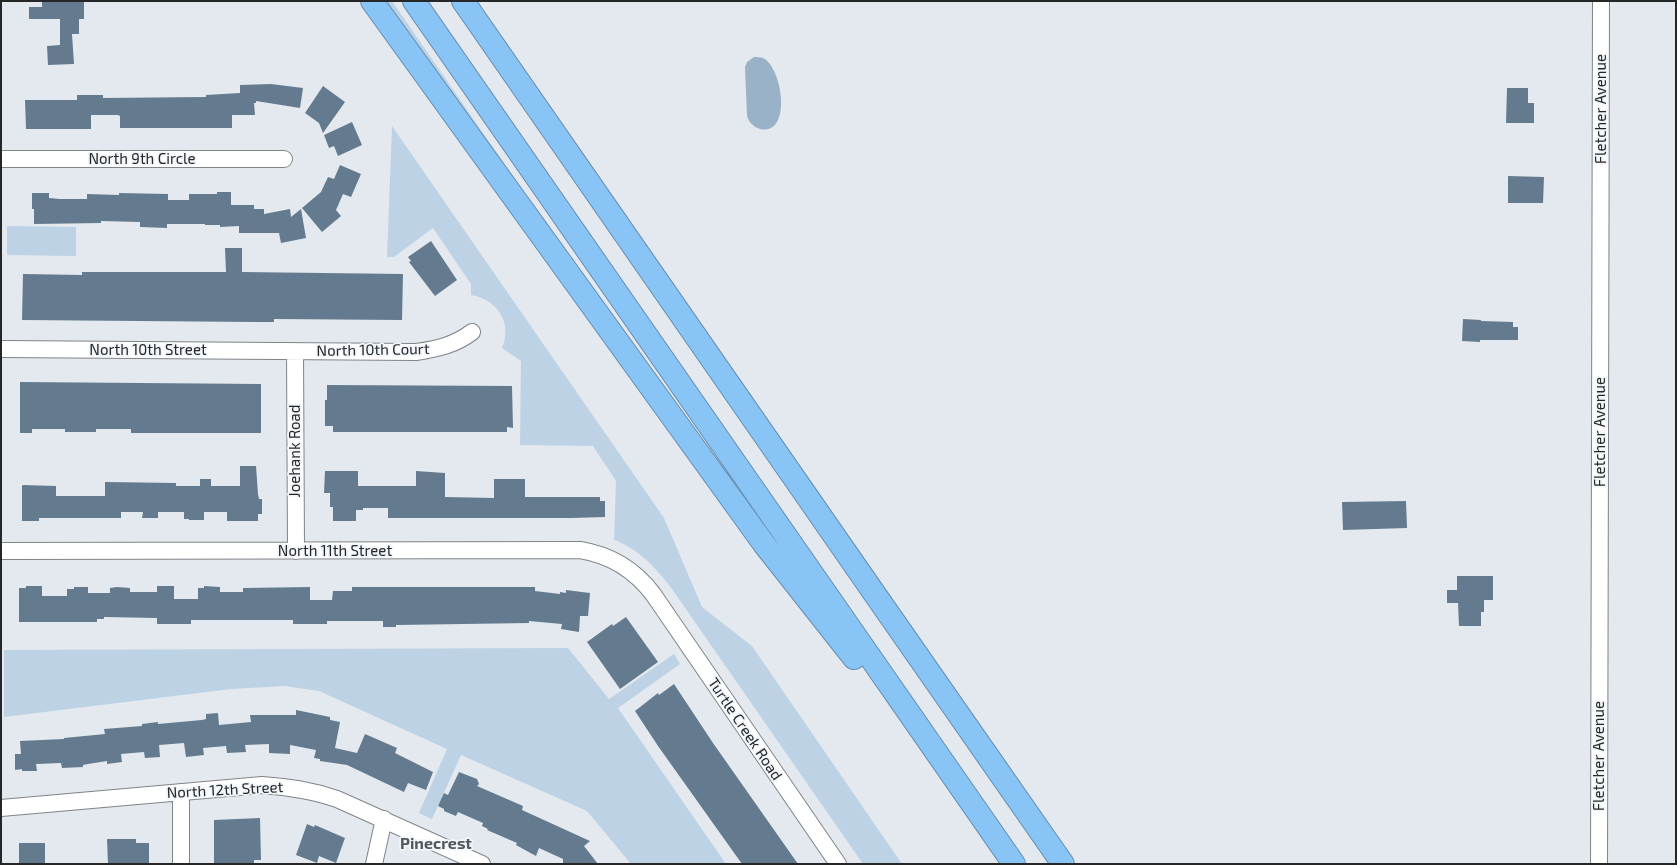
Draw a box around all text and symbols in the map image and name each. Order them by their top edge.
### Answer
street label: Fletcher Avenue [1592,54,1610,164]
street label: North 9th Circle [88,150,196,168]
street label: North 10th Court [316,340,430,360]
street label: North 10th Street [89,341,207,359]
street label: Fletcher Avenue [1591,377,1609,487]
street label: Joehank Road [286,405,304,497]
street label: North 11th Street [278,542,392,560]
street label: Turtle Creek Road [704,674,786,784]
street label: Fletcher Avenue [1590,701,1608,811]
street label: North 12th Street [166,778,284,802]
district label: Pinecrest [400,834,472,854]

